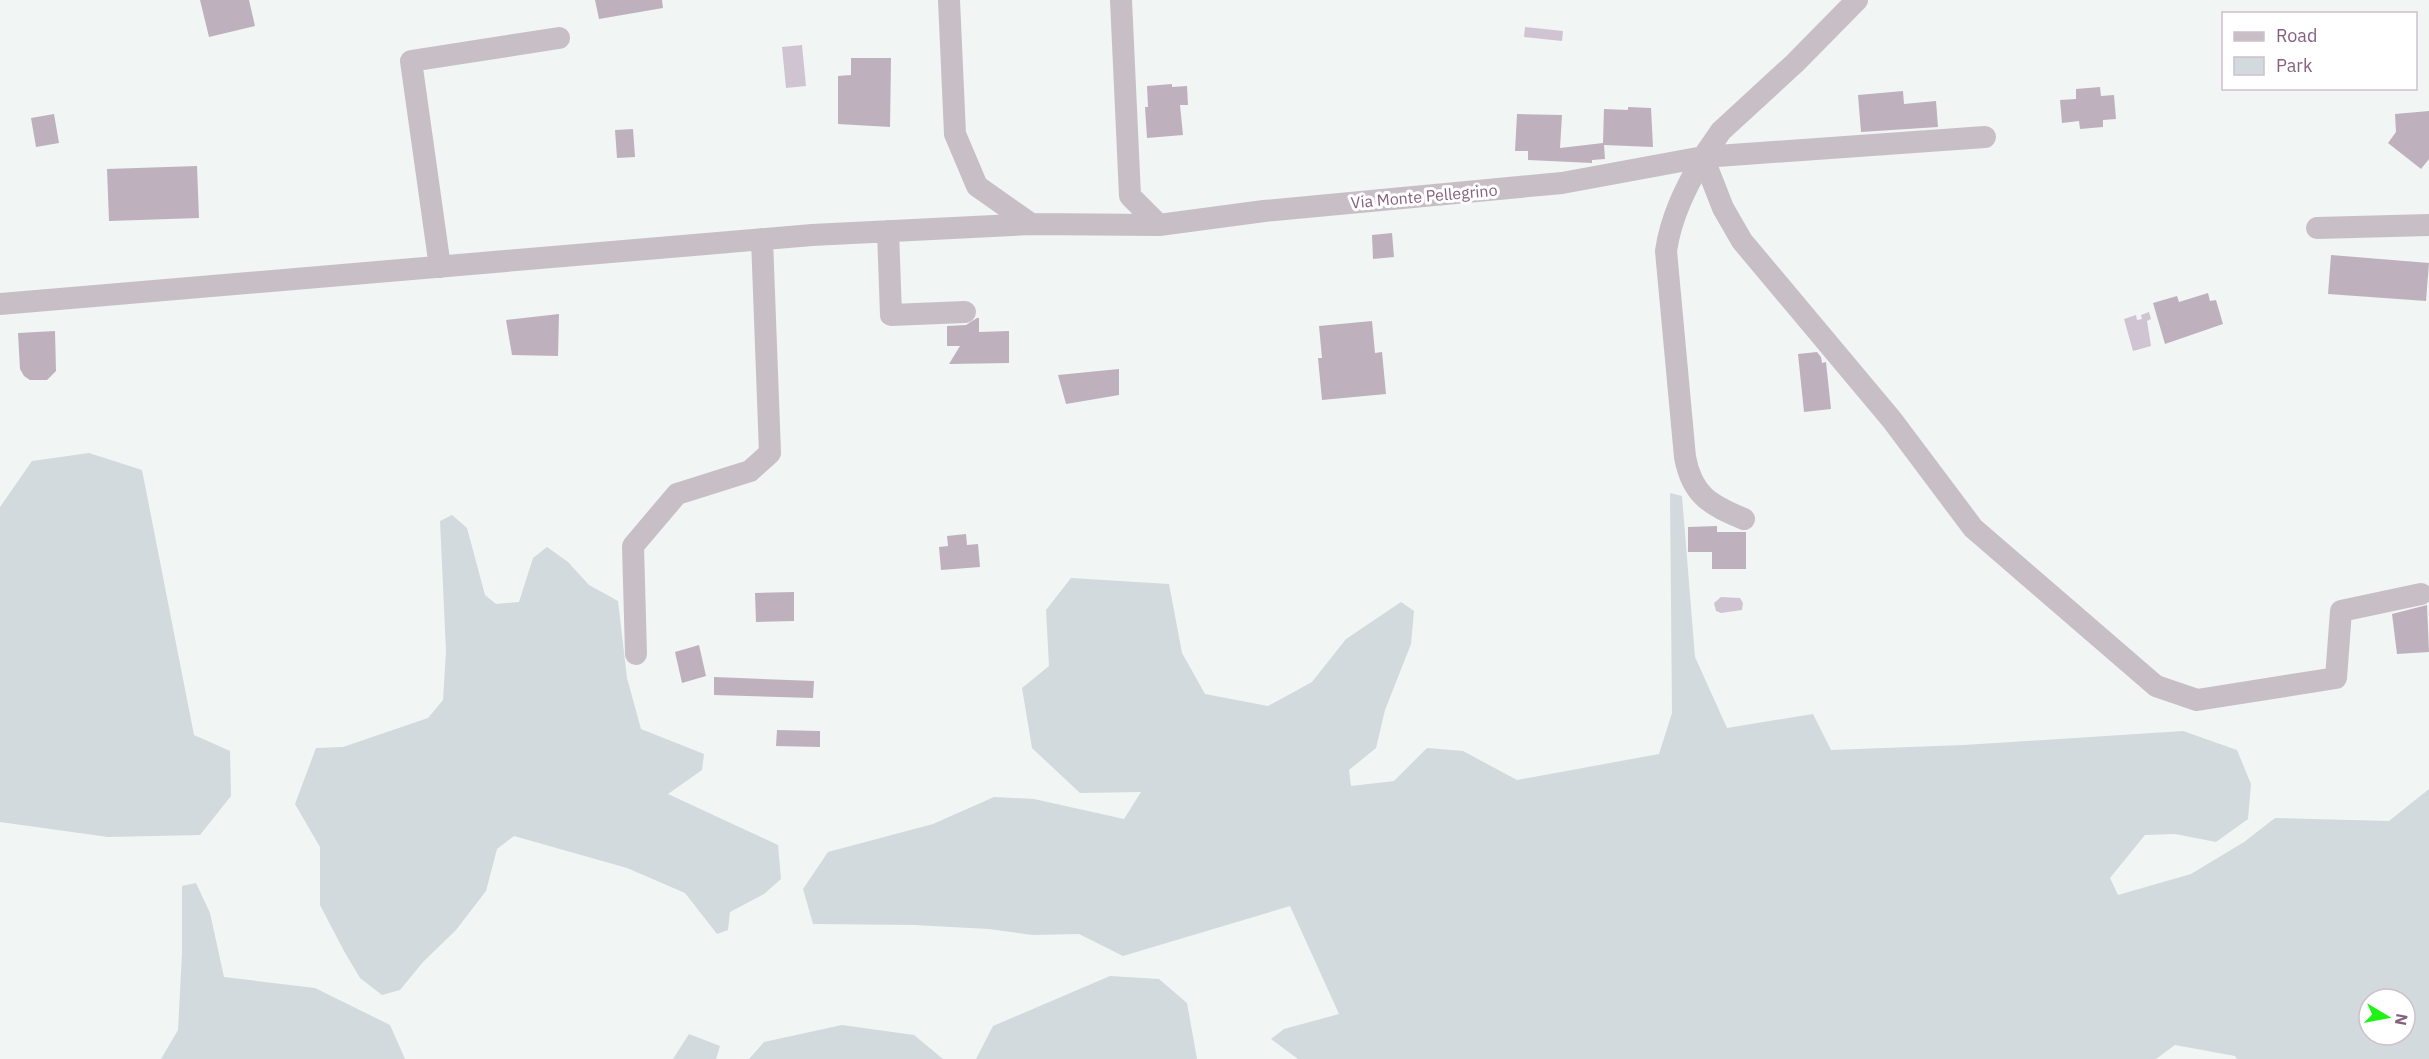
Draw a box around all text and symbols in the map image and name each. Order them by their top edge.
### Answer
legend [2222,12,2417,90]
text: Road [2276,24,2317,47]
text: Park [2276,54,2313,77]
street label: Via Monte Pellegrino [1350,180,1498,212]
north arrow [2357,987,2417,1047]
text: N [2391,1012,2413,1027]

